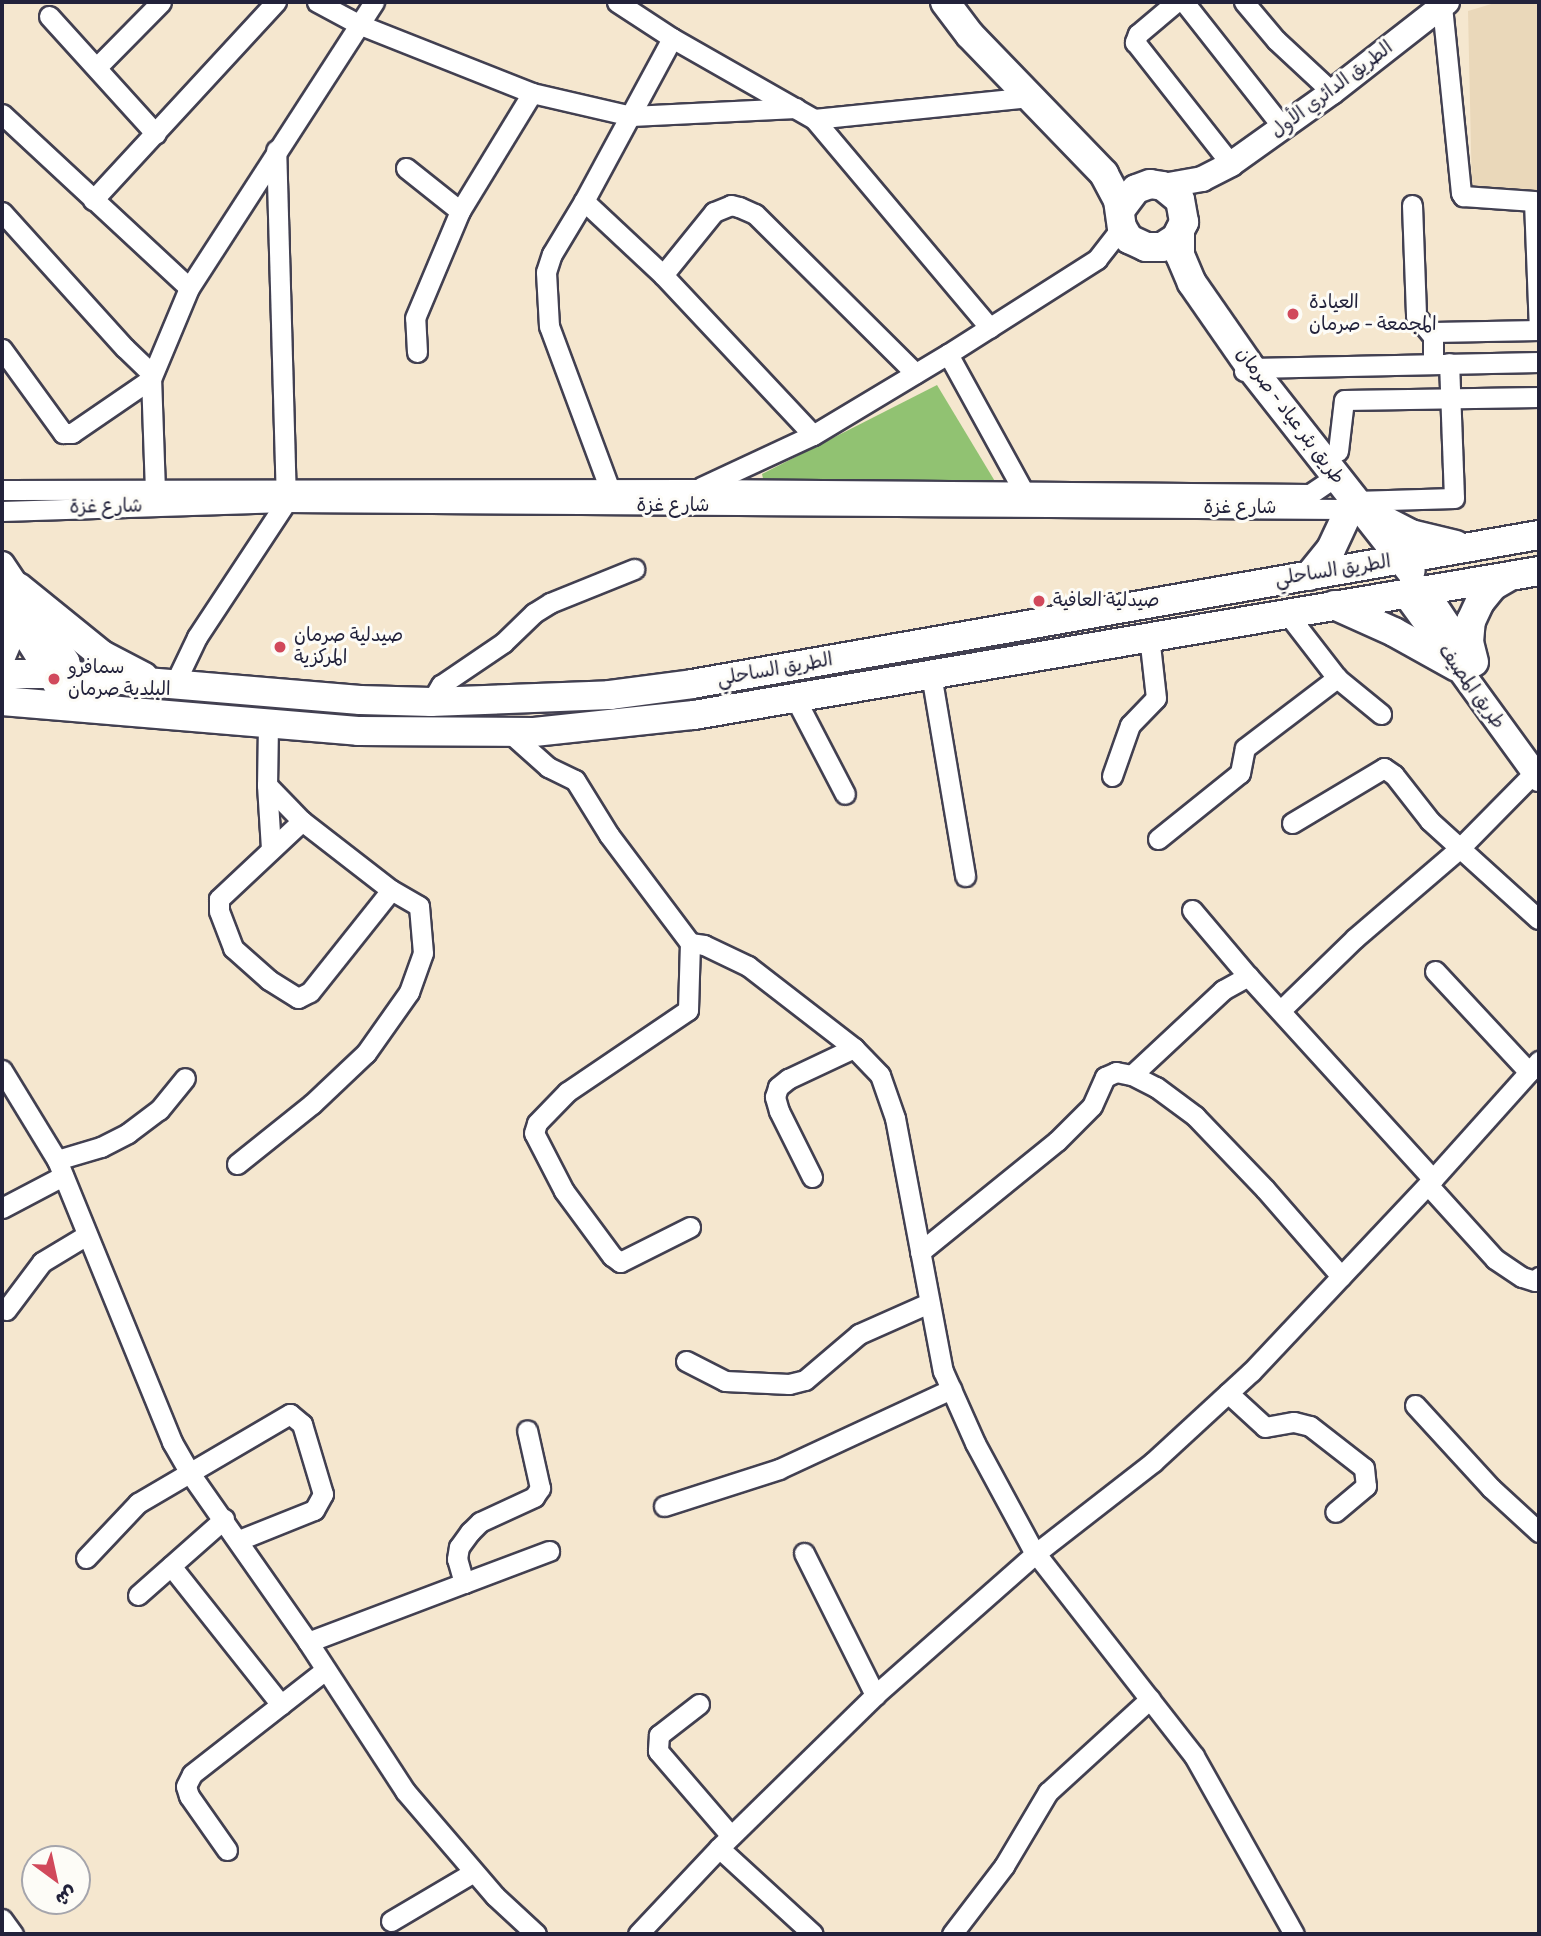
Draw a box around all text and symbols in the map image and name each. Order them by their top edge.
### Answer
street label: الطريق الدائري الأول [1266,37,1398,143]
place label: العيادة المجمعة - صرمان [1309,292,1437,336]
marker: العيادة المجمعة - صرمان [1283,304,1303,324]
street label: طريق بئر عياد - صرمان [1231,343,1349,489]
street label: شارع غزة [69,495,143,519]
street label: شارع غزة [637,495,709,517]
street label: شارع غزة [1204,497,1276,519]
street label: الطريق الساحلي [1273,551,1393,591]
place label: صيدلية العافية [1053,590,1159,612]
marker: صيدلية العافية [1031,593,1047,609]
place label: صيدلية صرمان المركزية [294,625,403,669]
marker: صيدلية صرمان المركزية [272,639,288,655]
street label: طريق المصيف [1433,640,1509,734]
street label: الطريق الساحلي [715,649,835,691]
place label: سمافرو البلدية صرمان [68,657,171,701]
marker: سمافرو البلدية صرمان [46,671,62,687]
north arrow [21,1845,91,1915]
text: ش [51,1880,82,1912]

